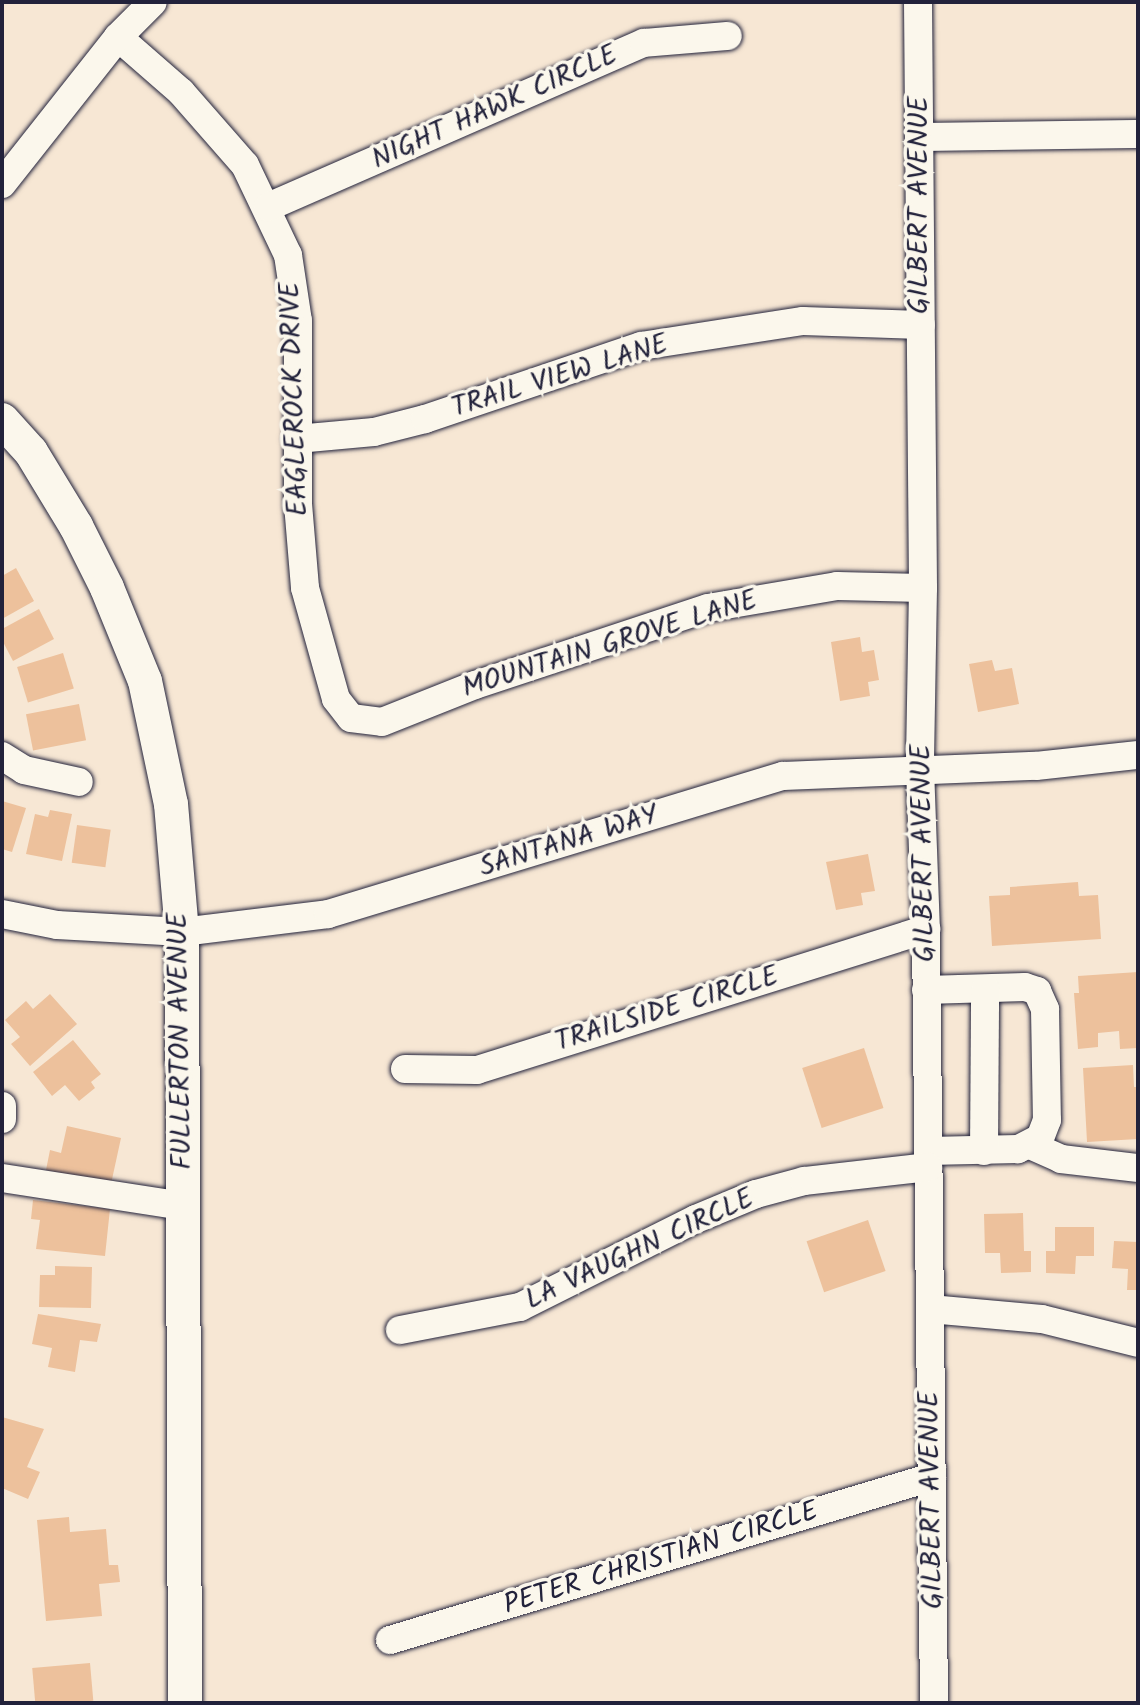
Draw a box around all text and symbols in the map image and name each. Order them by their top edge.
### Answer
street label: NIGHT HAWK CIRCLE [367,39,623,177]
street label: GILBERT AVENUE [903,96,937,314]
street label: EAGLEROCK DRIVE [274,281,316,517]
street label: TRAIL VIEW LANE [448,328,672,426]
street label: MOUNTAIN GROVE LANE [458,584,762,706]
street label: GILBERT AVENUE [905,744,943,962]
street label: SANTANA WAY [476,799,662,885]
street label: FULLERTON AVENUE [162,912,200,1170]
street label: TRAILSIDE CIRCLE [551,960,783,1060]
street label: LA VAUGHN CIRCLE [520,1182,760,1318]
street label: GILBERT AVENUE [913,1391,951,1609]
street label: PETER CHRISTIAN CIRCLE [500,1495,822,1623]

